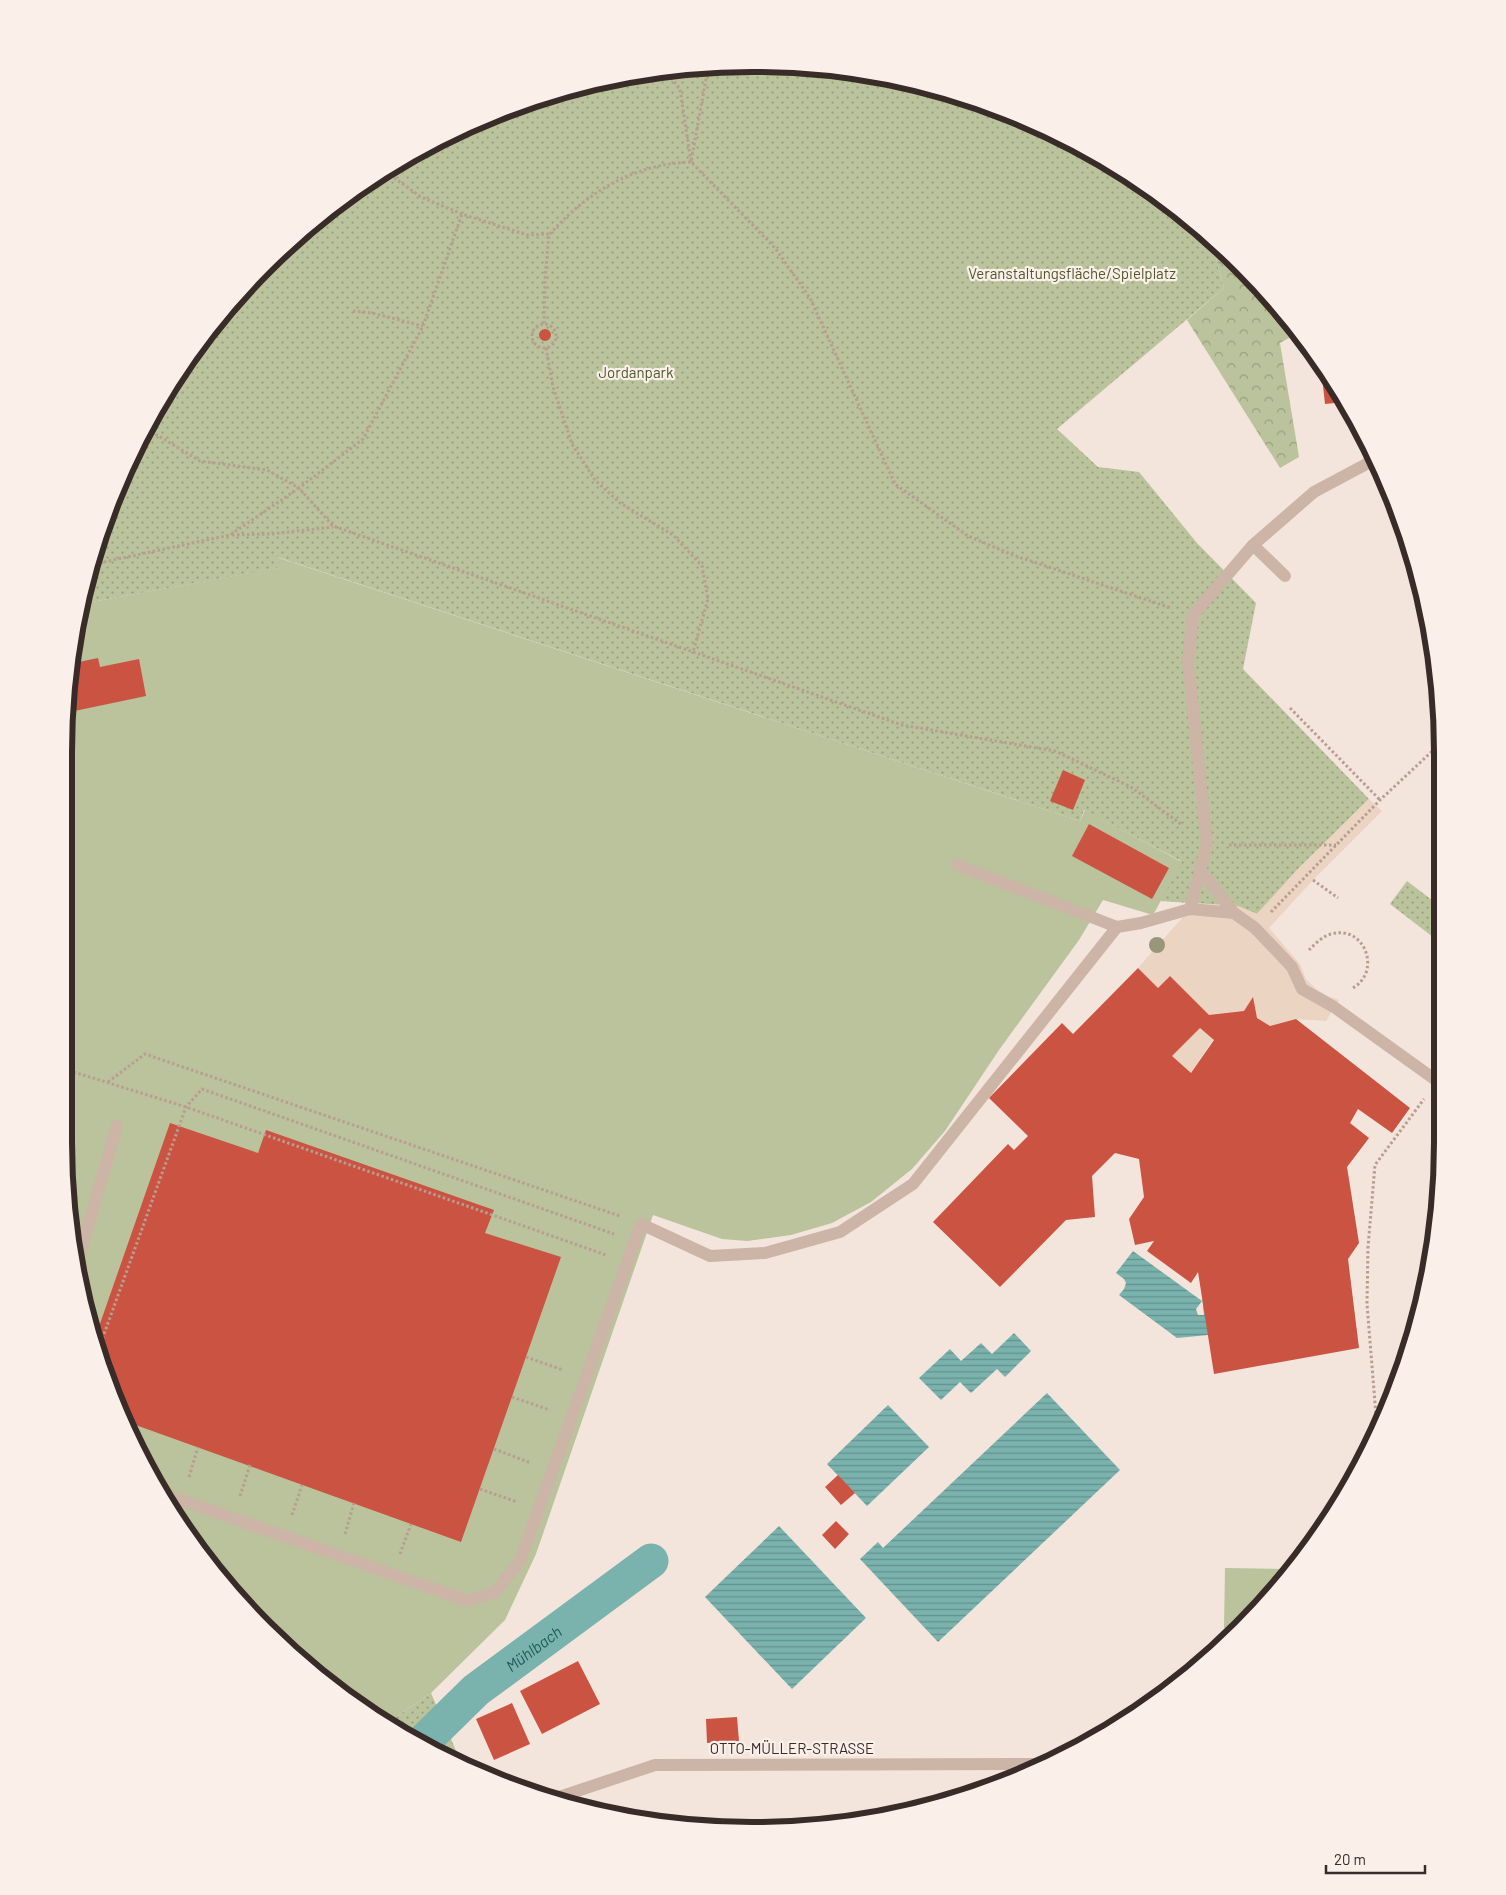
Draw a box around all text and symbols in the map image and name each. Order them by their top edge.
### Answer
park label: Veranstaltungsfläche/Spielplatz [968,264,1176,282]
park label: Jordanpark [598,363,674,381]
water label: Mühlbach [501,1621,565,1675]
street label: OTTO-MÜLLER-STRASSE [710,1739,874,1757]
scale bar [1326,1842,1425,1874]
text: 20 m [1334,1850,1366,1868]

